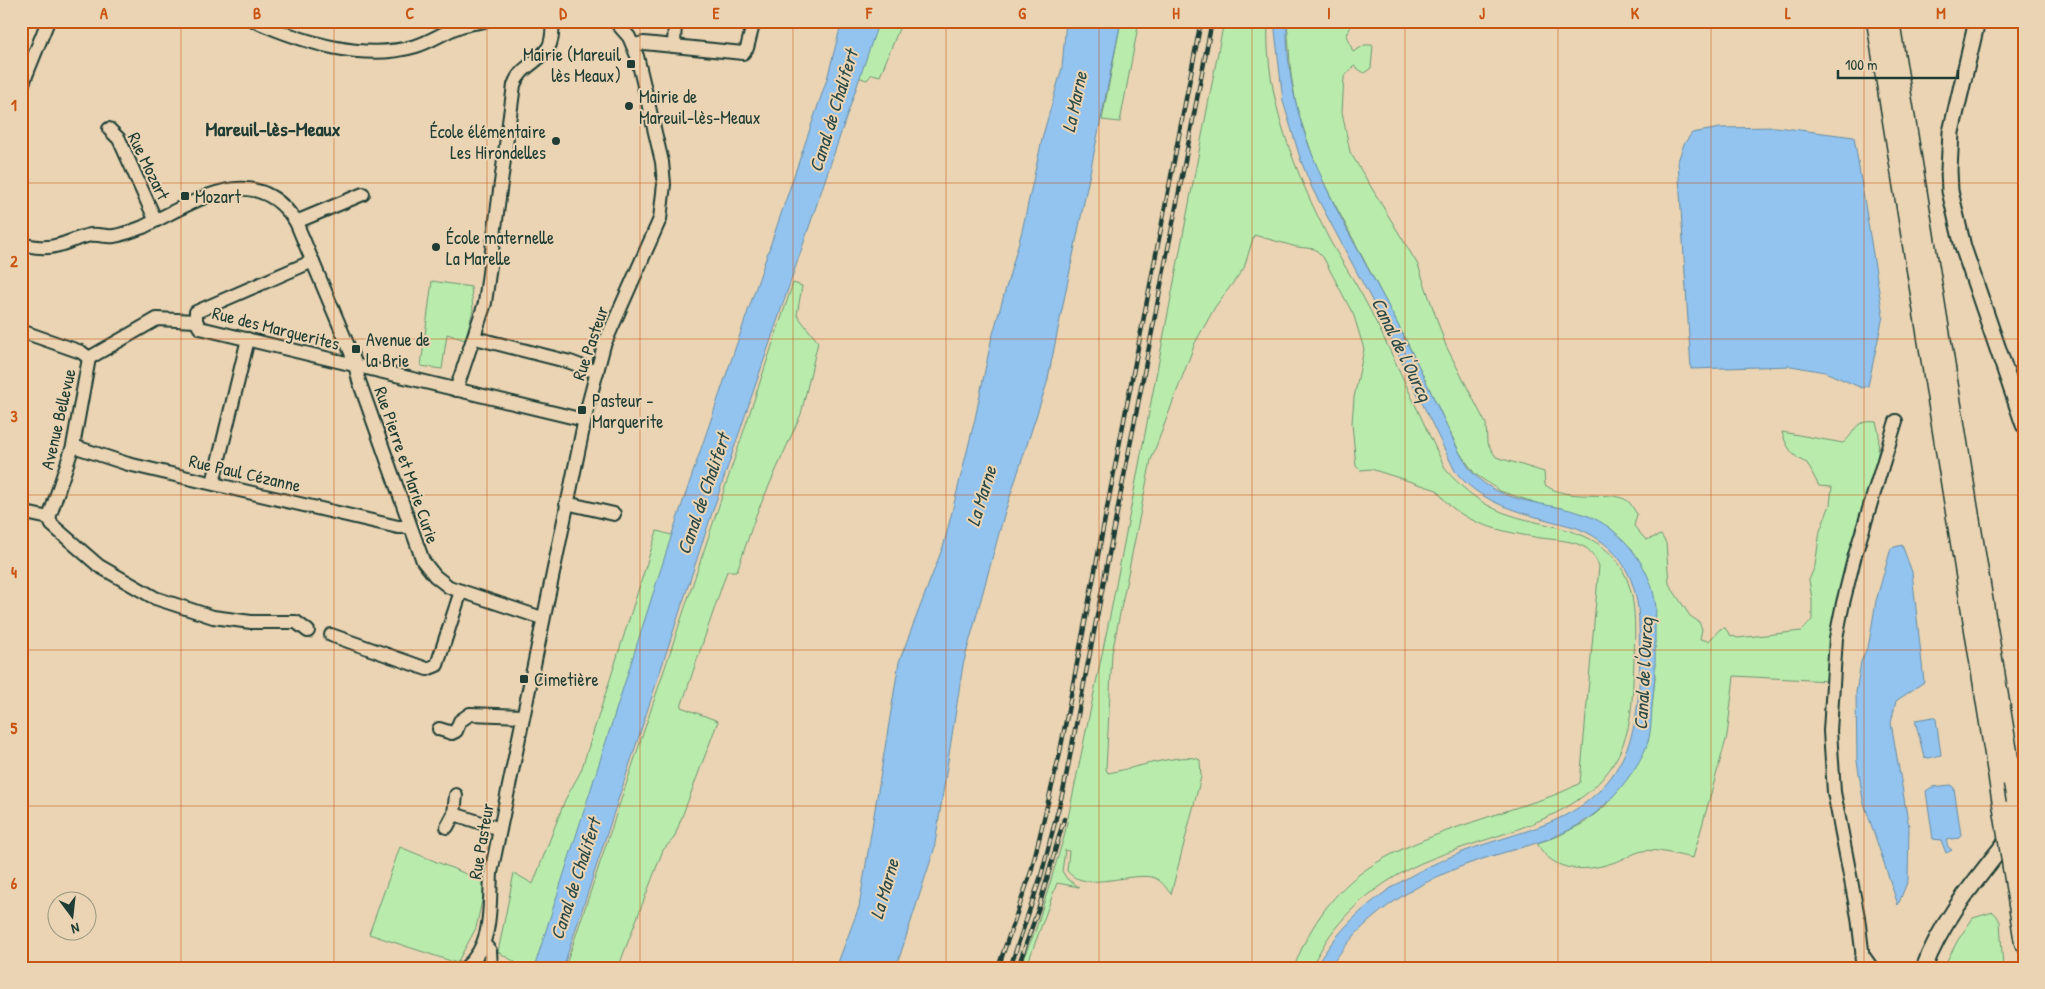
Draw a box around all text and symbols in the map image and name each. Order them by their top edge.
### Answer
text: A [100,2,108,24]
text: B [253,2,261,24]
text: C [406,2,415,24]
text: D [559,2,567,24]
text: E [712,2,720,24]
text: F [865,2,873,24]
text: G [1018,2,1026,24]
text: H [1172,2,1180,24]
text: I [1327,2,1331,24]
text: J [1479,2,1485,24]
text: K [1631,2,1640,24]
text: L [1785,2,1791,24]
text: M [1936,2,1946,24]
place label: Mairie (Mareuil lès Meaux) [523,42,621,88]
water label: Canal de Chalifert [802,45,865,175]
scale bar [1838,48,1958,80]
text: 100 m [1845,54,1878,75]
marker: Mairie (Mareuil lès Meaux) [625,58,637,70]
water label: La Marne [1055,68,1093,135]
place label: Mairie de Mareuil-lès-Meaux [639,84,761,130]
text: 1 [11,94,17,116]
marker: Mairie de Mareuil-lès-Meaux [623,100,635,112]
district label: Mareuil-lès-Meaux [206,115,341,142]
place label: École élémentaire Les Hirondelles [430,119,546,165]
street label: Rue Mozart [122,128,176,205]
marker: École élémentaire Les Hirondelles [550,135,562,147]
place label: Mozart [195,184,242,209]
marker: Mozart [179,190,191,202]
place label: École maternelle La Marelle [446,225,554,271]
marker: École maternelle La Marelle [430,241,442,253]
text: 2 [10,250,18,272]
water label: Canal de l'Ourcq [1366,293,1439,406]
street label: Rue des Marguerites [210,300,342,356]
street label: Rue Pasteur [566,303,614,383]
place label: Avenue de la Brie [366,327,430,373]
marker: Avenue de la Brie [350,343,362,355]
street label: Avenue Bellevue [34,366,82,472]
street label: Rue Pierre et Marie Curie [368,383,446,547]
place label: Pasteur - Marguerite [592,388,663,434]
marker: Pasteur - Marguerite [576,404,588,416]
text: 3 [10,405,18,427]
water label: Canal de Chalifert [670,428,737,558]
street label: Rue Paul Cézanne [187,448,303,498]
water label: La Marne [960,462,1003,529]
text: 4 [11,561,17,583]
water label: Canal de l'Ourcq [1627,616,1659,731]
place label: Cimetière [534,667,599,692]
marker: Cimetière [518,673,530,685]
text: 5 [11,717,18,739]
street label: Rue Pasteur [462,801,500,881]
water label: Canal de Chalifert [543,813,608,943]
water label: La Marne [863,855,905,922]
text: 6 [11,872,18,894]
north arrow [48,892,98,942]
text: N [69,919,82,939]

